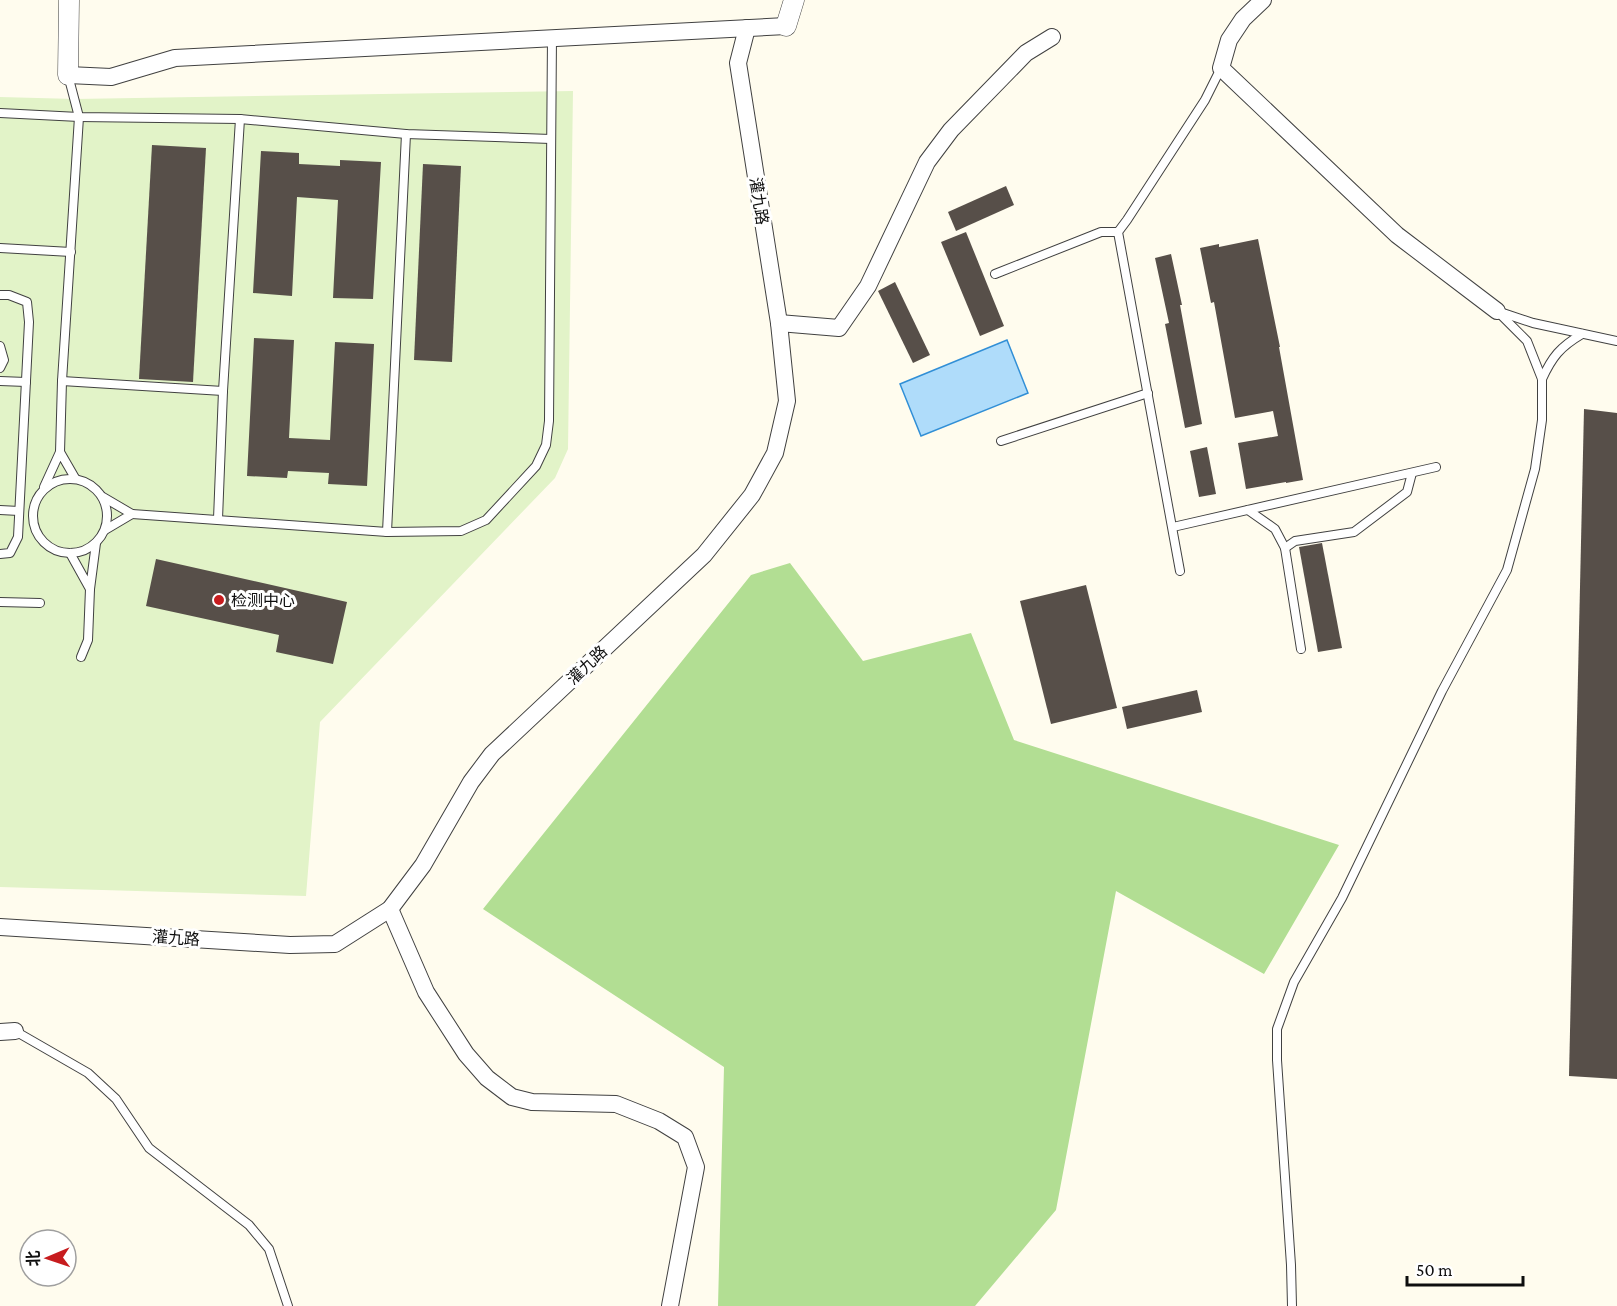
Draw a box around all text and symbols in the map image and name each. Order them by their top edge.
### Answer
street label: 灌九路 [747,176,771,226]
place label: 检测中心 [231,592,295,609]
marker: 检测中心 [212,593,226,607]
street label: 灌九路 [564,642,610,688]
street label: 灌九路 [151,928,201,948]
north arrow [18,1228,78,1288]
scale bar [1407,1249,1522,1287]
text: 北 [25,1250,42,1267]
text: 50 m [1416,1260,1453,1280]

